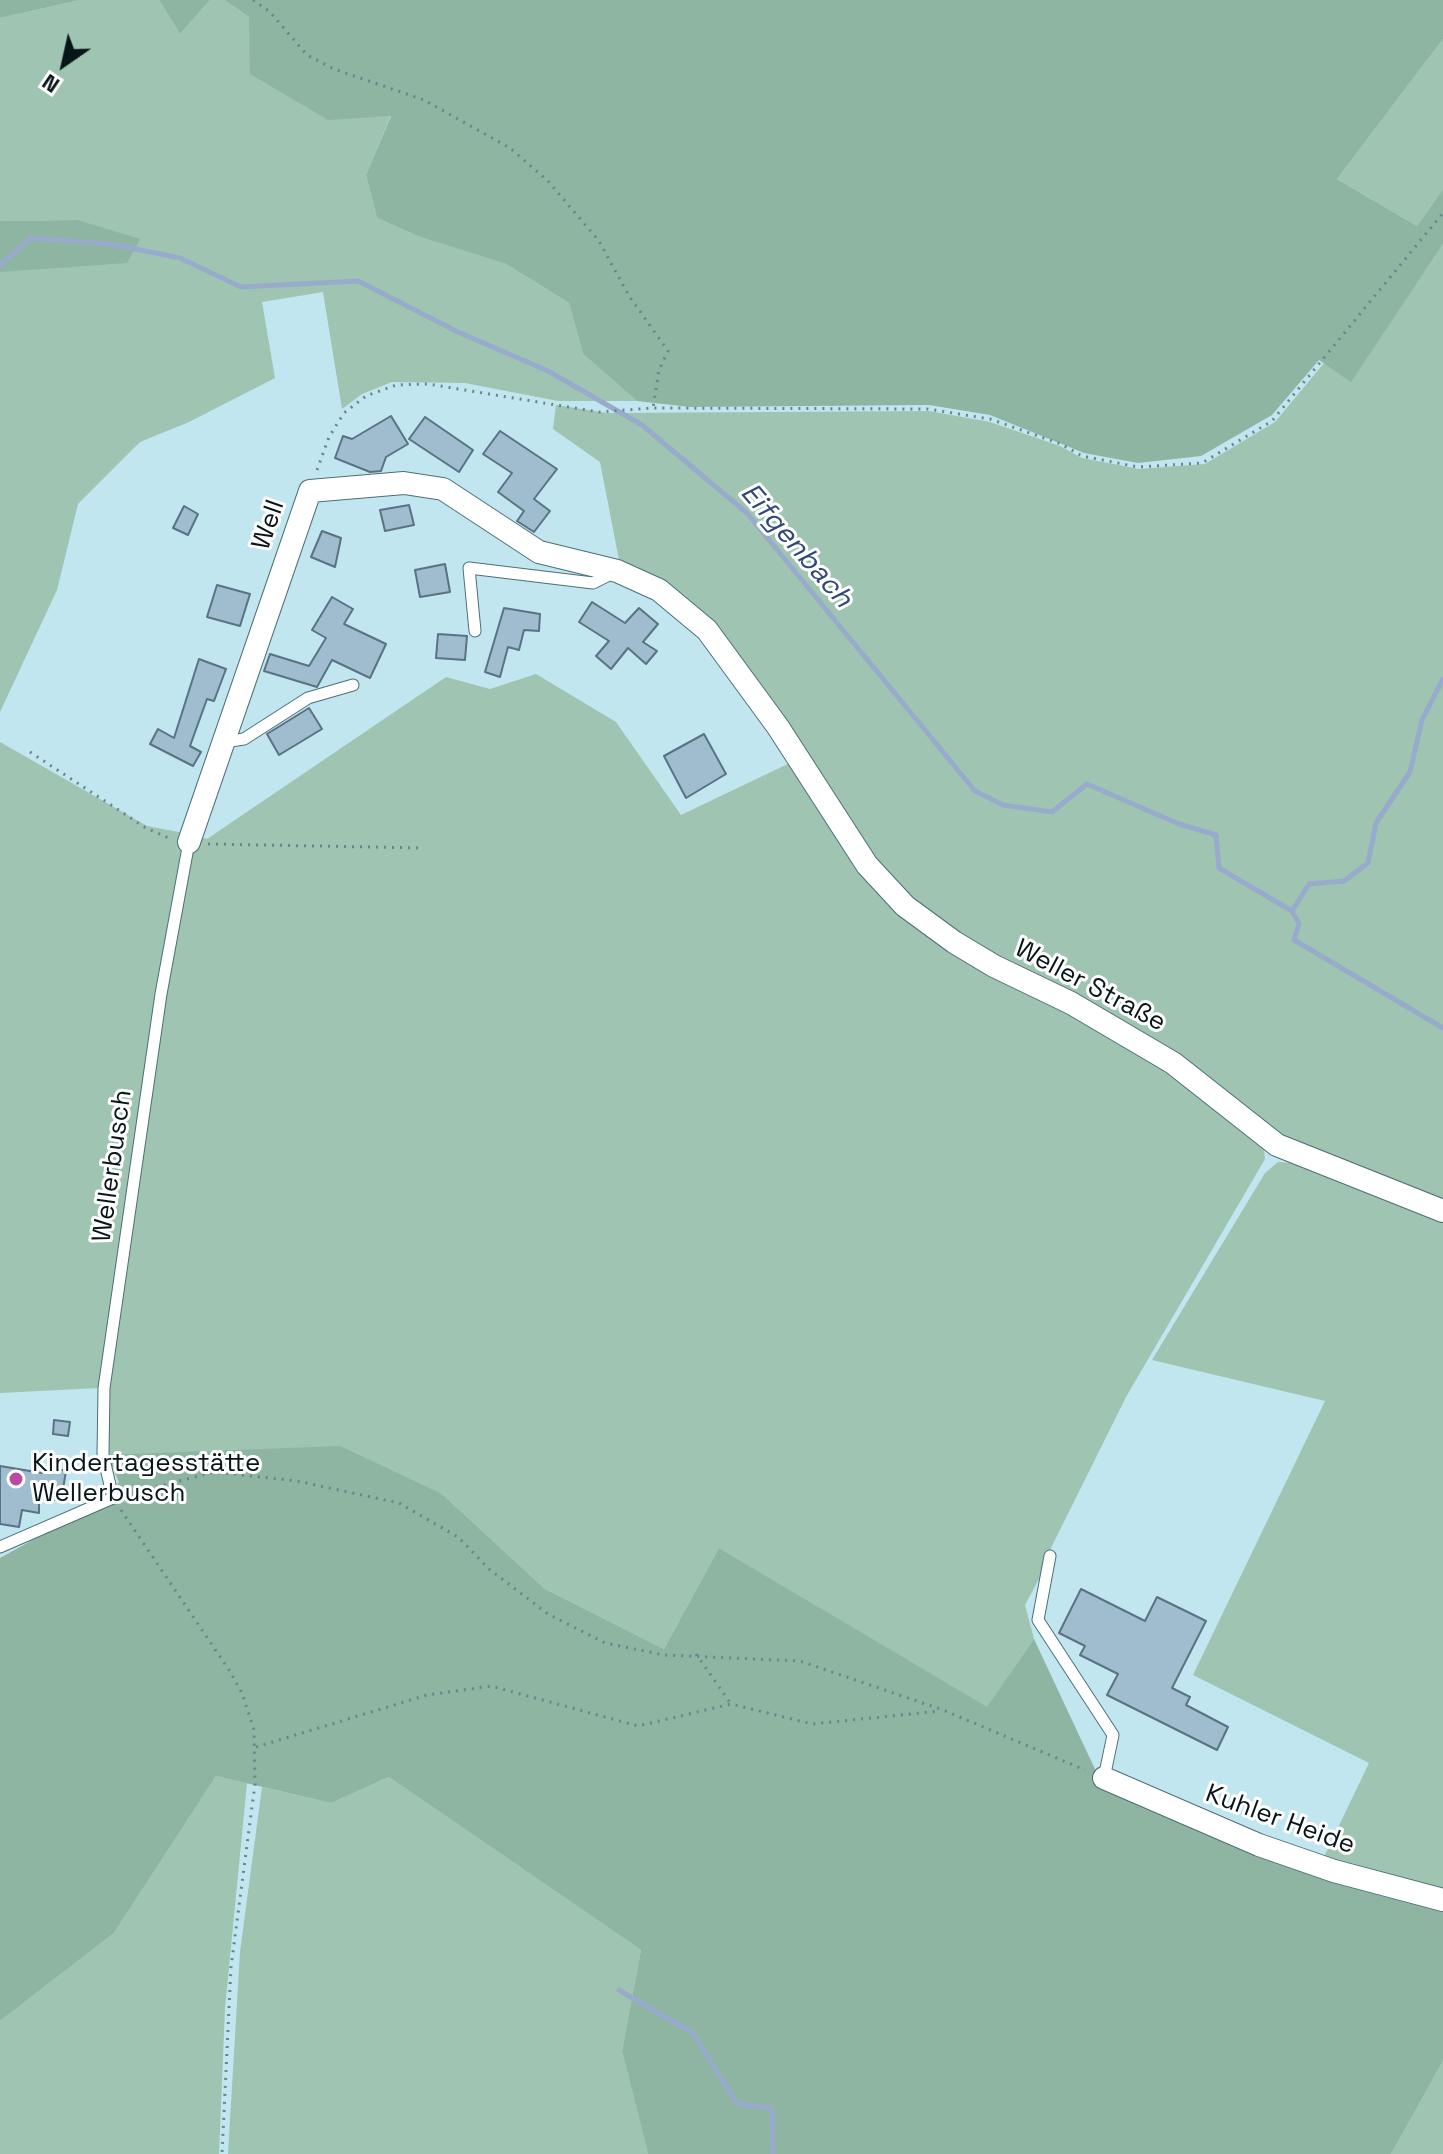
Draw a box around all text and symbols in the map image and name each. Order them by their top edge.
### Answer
north arrow [24,24,104,104]
text: N [37,68,65,100]
water label: Eifgenbach [733,477,859,615]
street label: Well [246,496,292,554]
street label: Weller Straße [1009,933,1171,1039]
street label: Wellerbusch [87,1088,139,1244]
place label: Kindertagesstätte Wellerbusch [32,1448,260,1510]
marker: Kindertagesstätte Wellerbusch [7,1470,25,1488]
street label: Kuhler Heide [1201,1779,1359,1861]

